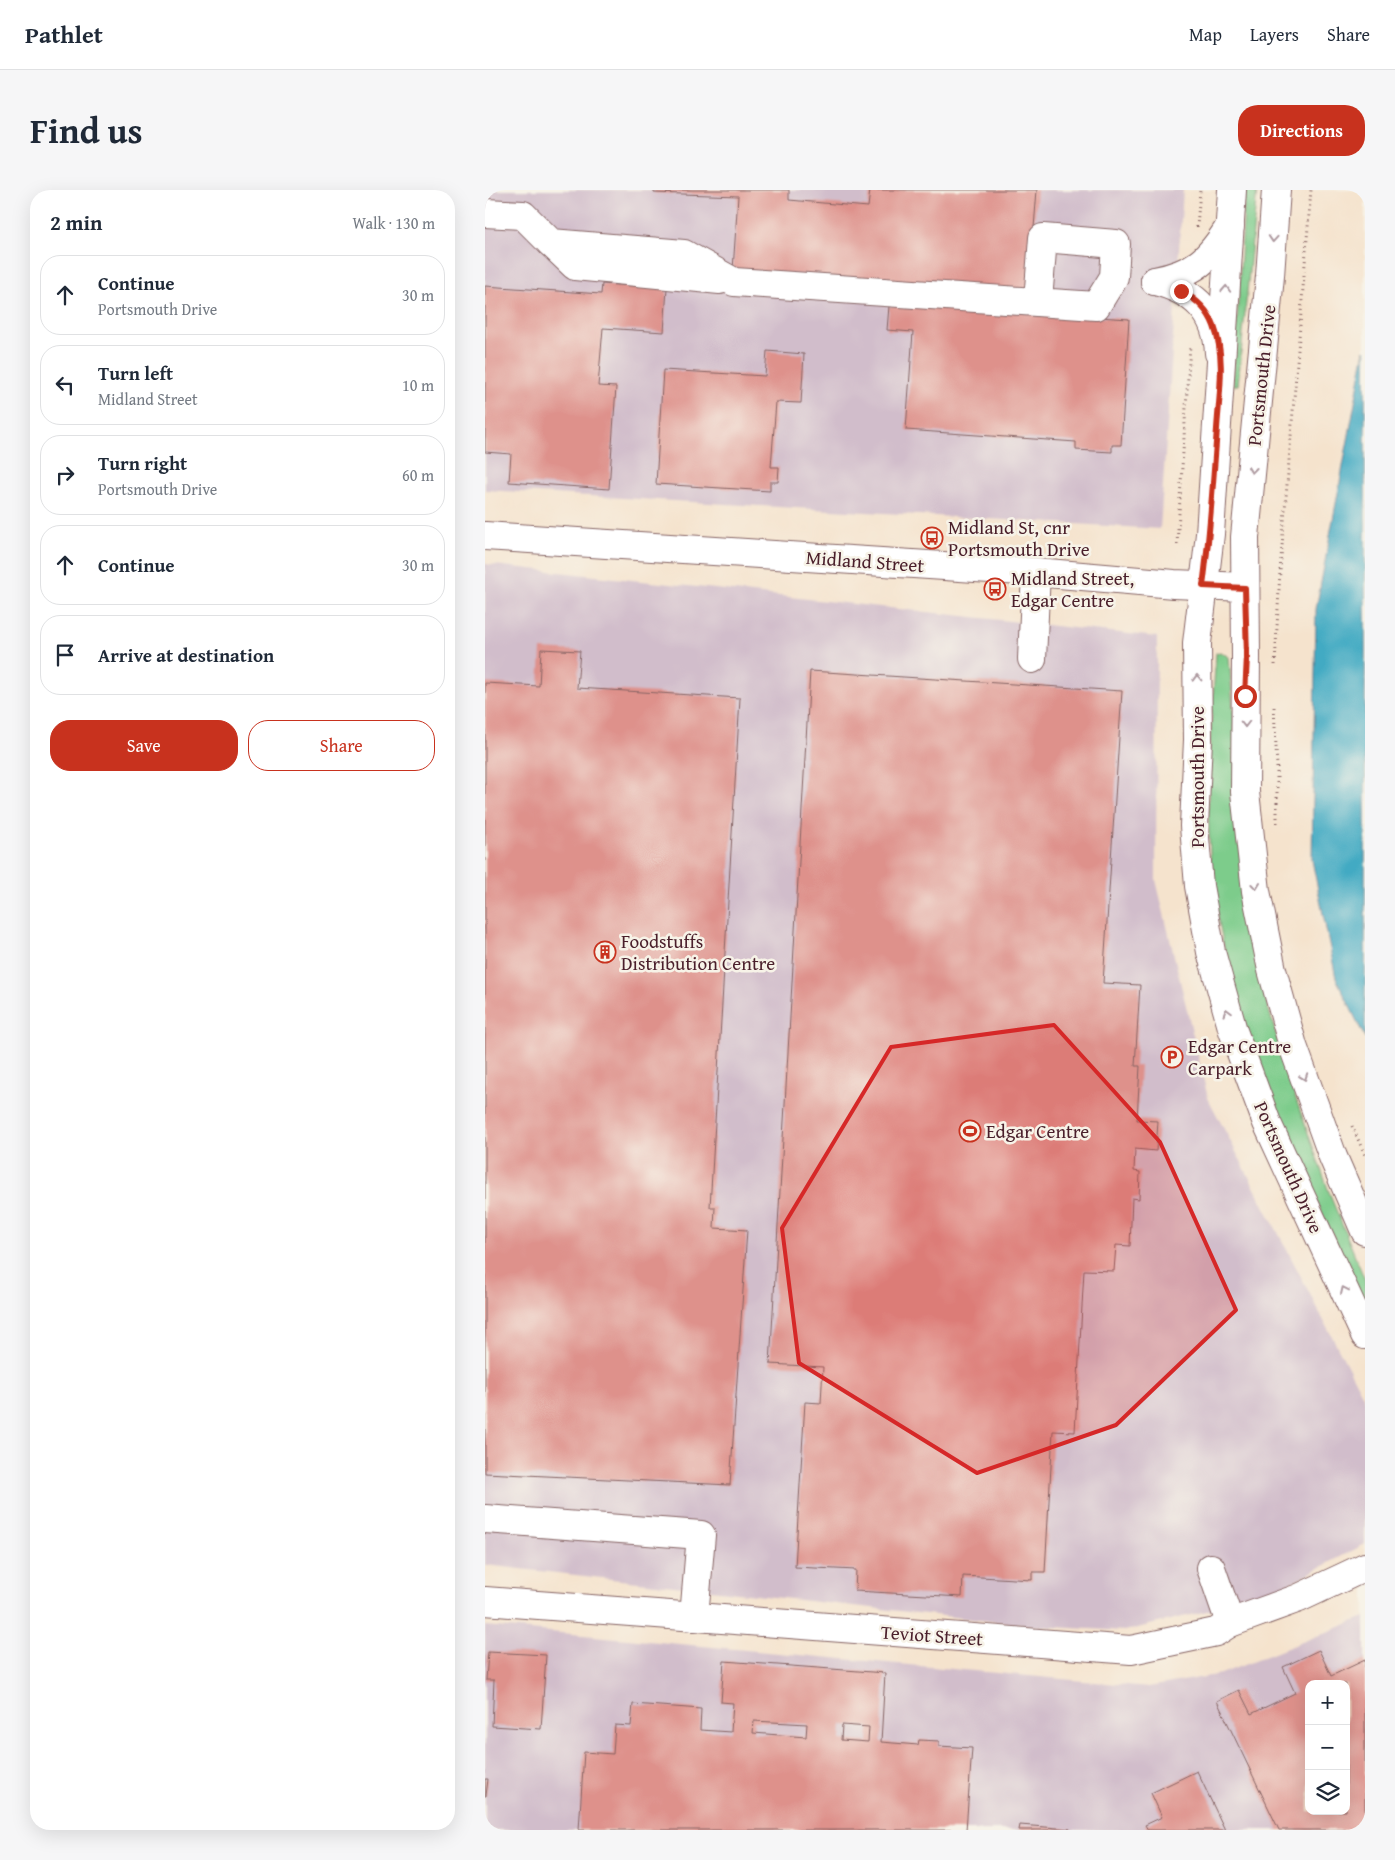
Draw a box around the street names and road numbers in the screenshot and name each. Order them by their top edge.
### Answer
street label: Portsmouth Drive [1240,303,1282,447]
street label: Midland Street [805,543,925,579]
street label: Portsmouth Drive [1183,706,1211,848]
street label: Portsmouth Drive [1247,1097,1331,1237]
street label: Teviot Street [880,1617,984,1653]

